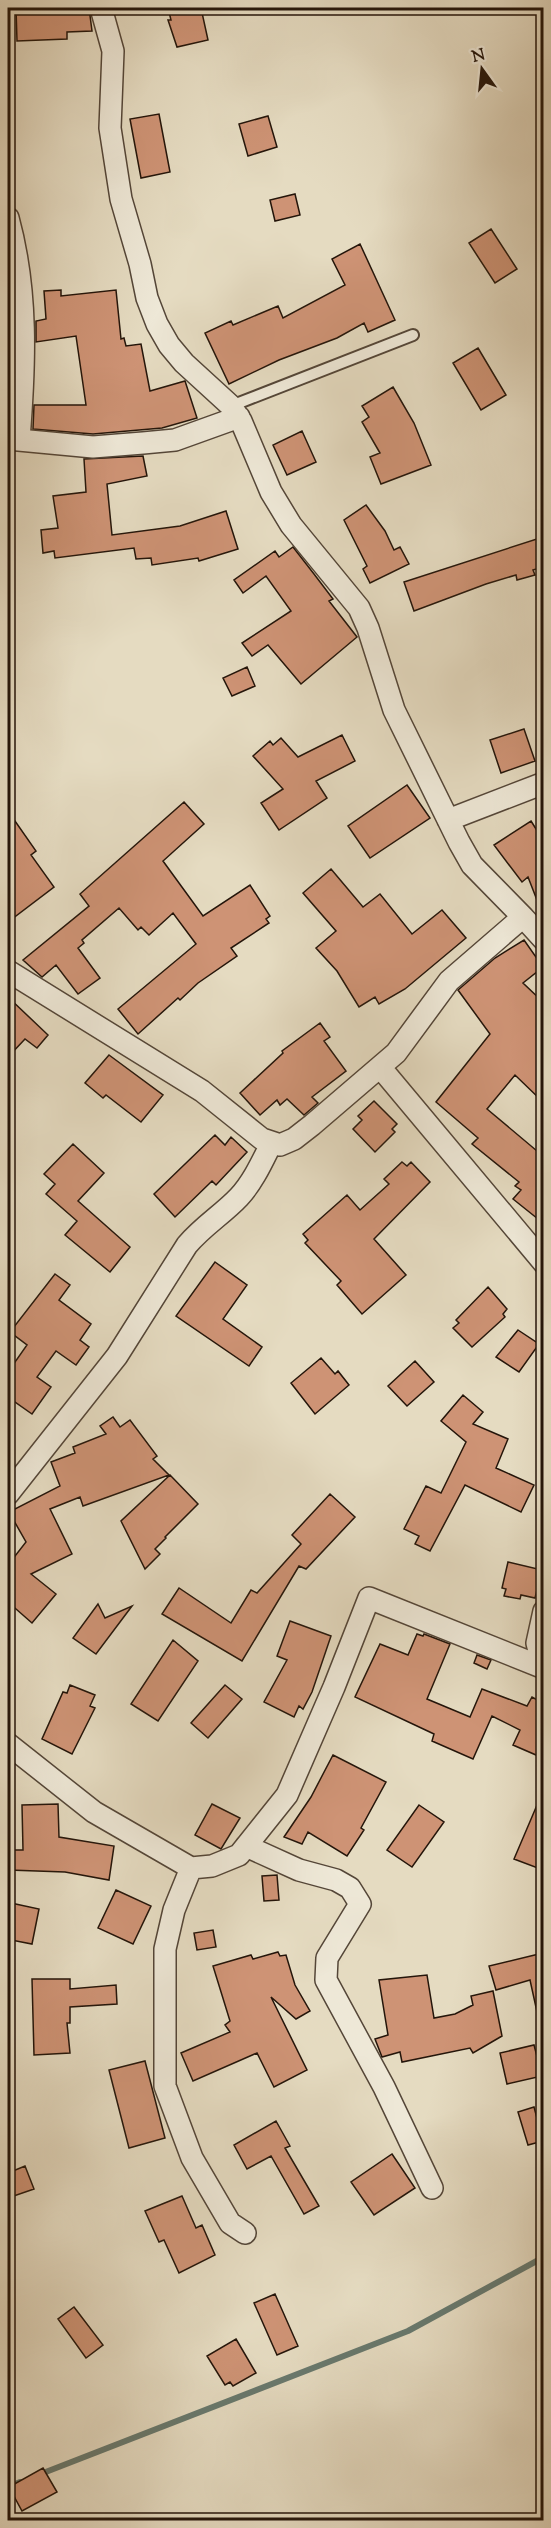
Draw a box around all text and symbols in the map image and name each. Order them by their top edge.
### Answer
north arrow [452,39,512,99]
text: N [470,44,488,70]

